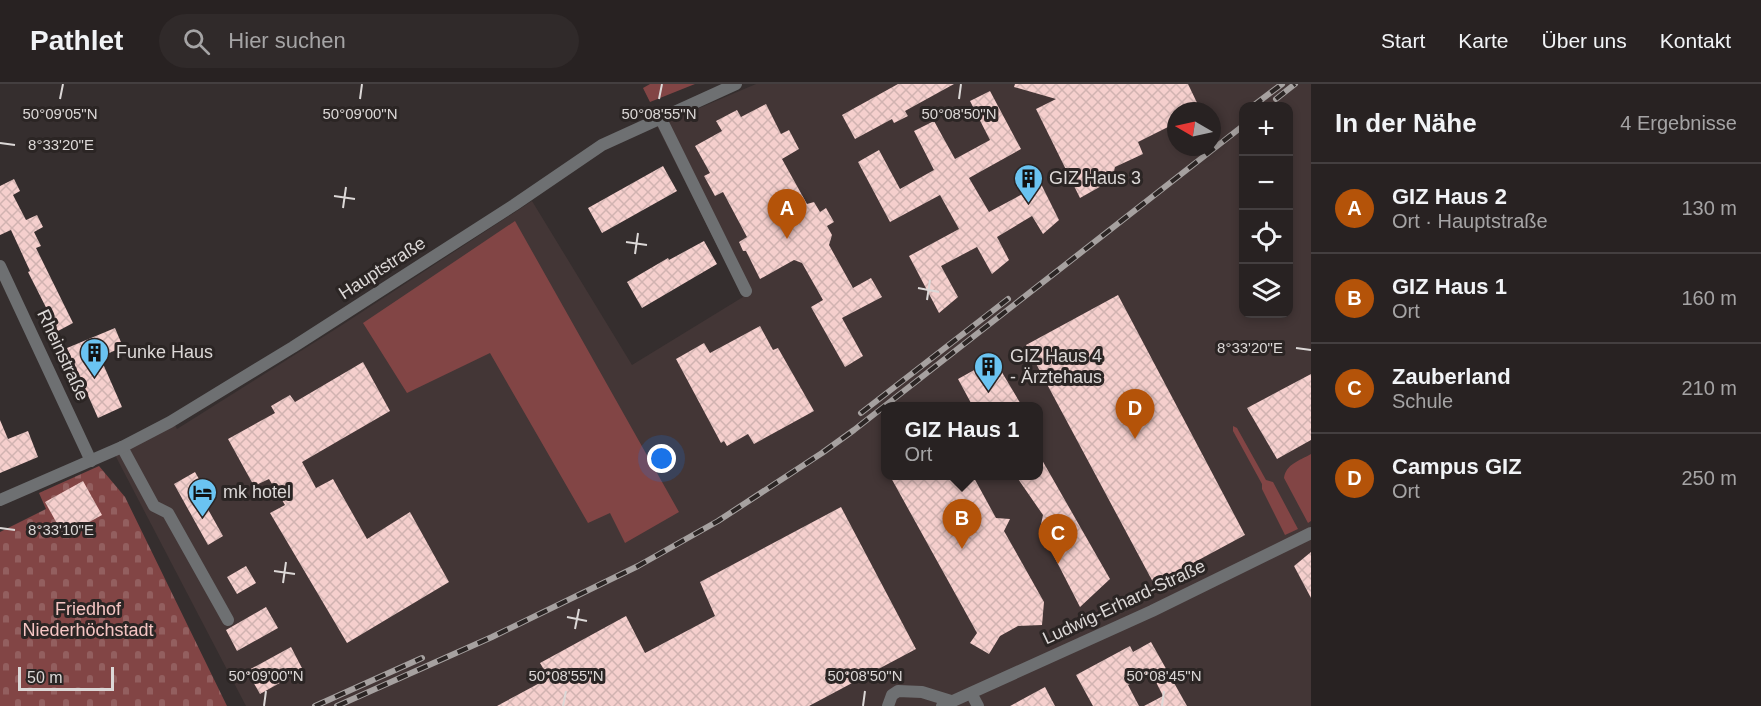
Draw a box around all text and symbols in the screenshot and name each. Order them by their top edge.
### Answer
search box [159,14,579,68]
text: Pathlet [30,25,123,56]
icon: search [180,25,213,58]
text: Hier suchen [228,28,346,53]
text: Start [1381,29,1425,52]
text: Karte [1458,29,1509,52]
text: Über uns [1542,29,1627,52]
text: Kontakt [1660,29,1731,52]
north arrow [1167,102,1221,156]
map controls [1239,102,1293,318]
button: + [1239,102,1293,156]
text: 50°09'05"N [22,105,98,122]
text: 50°09'00"N [322,105,398,122]
text: 50°08'55"N [621,105,697,122]
text: 50°08'50"N [921,105,997,122]
text: In der Nähe [1335,108,1477,138]
text: 4 Ergebnisse [1620,112,1737,134]
text: 8°33'20"E [28,136,94,153]
button: − [1239,156,1293,210]
building icon: GIZ Haus 3 [1012,162,1044,204]
place label: GIZ Haus 3 [1049,168,1141,188]
text: GIZ Haus 2 [1392,184,1507,209]
pin: A [768,190,806,239]
text: A [1347,197,1362,219]
text: 130 m [1681,197,1737,219]
button: locate [1239,210,1293,264]
text: Ort · Hauptstraße [1392,210,1548,232]
street label: Hauptstraße [335,233,429,303]
button: layers [1239,264,1293,318]
text: GIZ Haus 1 [1392,274,1507,299]
text: B [1347,287,1362,309]
text: 160 m [1681,287,1737,309]
text: Ort [1392,300,1420,322]
street label: Rheinstraße [33,306,93,404]
building icon: Funke Haus [79,336,111,378]
text: 8°33'20"E [1217,339,1283,356]
place label: Funke Haus [116,342,213,362]
place label: GIZ Haus 4 - Ärztehaus [1010,346,1102,387]
building icon: GIZ Haus 4 - Ärztehaus [973,350,1005,392]
text: Zauberland [1392,364,1511,389]
text: C [1347,377,1362,399]
text: 210 m [1681,377,1737,399]
pin: D [1116,390,1154,439]
text: Schule [1392,390,1453,412]
popup [881,402,1043,480]
text: GIZ Haus 1 [905,417,1019,442]
text: Ort [905,443,932,465]
your location [647,444,676,473]
text: Campus GIZ [1392,454,1522,479]
text: D [1347,467,1362,489]
text: 250 m [1681,467,1737,489]
hotel icon: mk hotel [186,476,218,518]
text: Ort [1392,480,1420,502]
place label: mk hotel [223,482,291,502]
pin: B [942,500,982,549]
pin: C [1038,514,1078,564]
text: 8°33'10"E [28,521,94,538]
street label: Ludwig-Erhard-Straße [1040,556,1208,648]
park label: Friedhof Niederhöchstadt [22,599,154,640]
scale bar [18,664,114,692]
text: 50°09'00"N [228,667,304,684]
text: 50°08'55"N [528,667,604,684]
text: 50°08'50"N [827,667,903,684]
text: 50°08'45"N [1126,667,1202,684]
text: 50 m [27,669,63,686]

